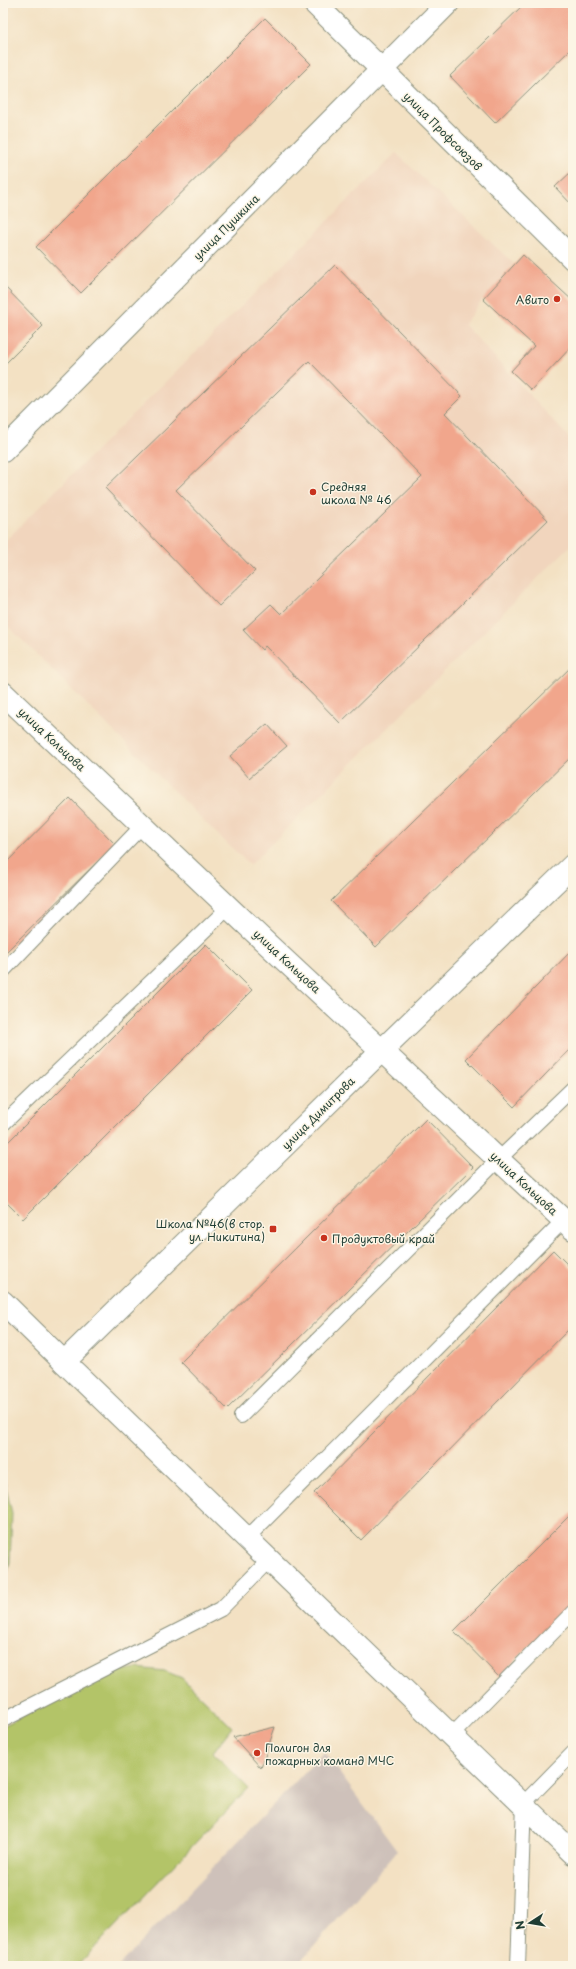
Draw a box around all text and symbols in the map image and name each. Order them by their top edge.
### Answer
street label: улица Профсоюзов [400,88,486,174]
street label: улица Пушкина [189,190,263,264]
place label: Авито [516,291,549,308]
marker: Авито [552,294,562,304]
place label: Средняя школа № 46 [321,478,392,508]
marker: Средняя школа № 46 [308,487,318,497]
street label: улица Кольцова [14,703,90,775]
street label: улица Кольцова [249,925,325,997]
street label: улица Димитрова [278,1073,358,1153]
street label: улица Кольцова [486,1147,562,1219]
place label: Школа №46(в стор. ул. Никитина) [156,1215,265,1245]
marker: Школа №46(в стор. ул. Никитина) [268,1224,278,1234]
place label: Продуктовый край [332,1230,435,1247]
marker: Продуктовый край [319,1233,329,1243]
place label: Полигон для пожарных команд МЧС [265,1739,394,1769]
marker: Полигон для пожарных команд МЧС [252,1748,262,1758]
north arrow [510,1903,550,1943]
text: N [510,1919,529,1931]

